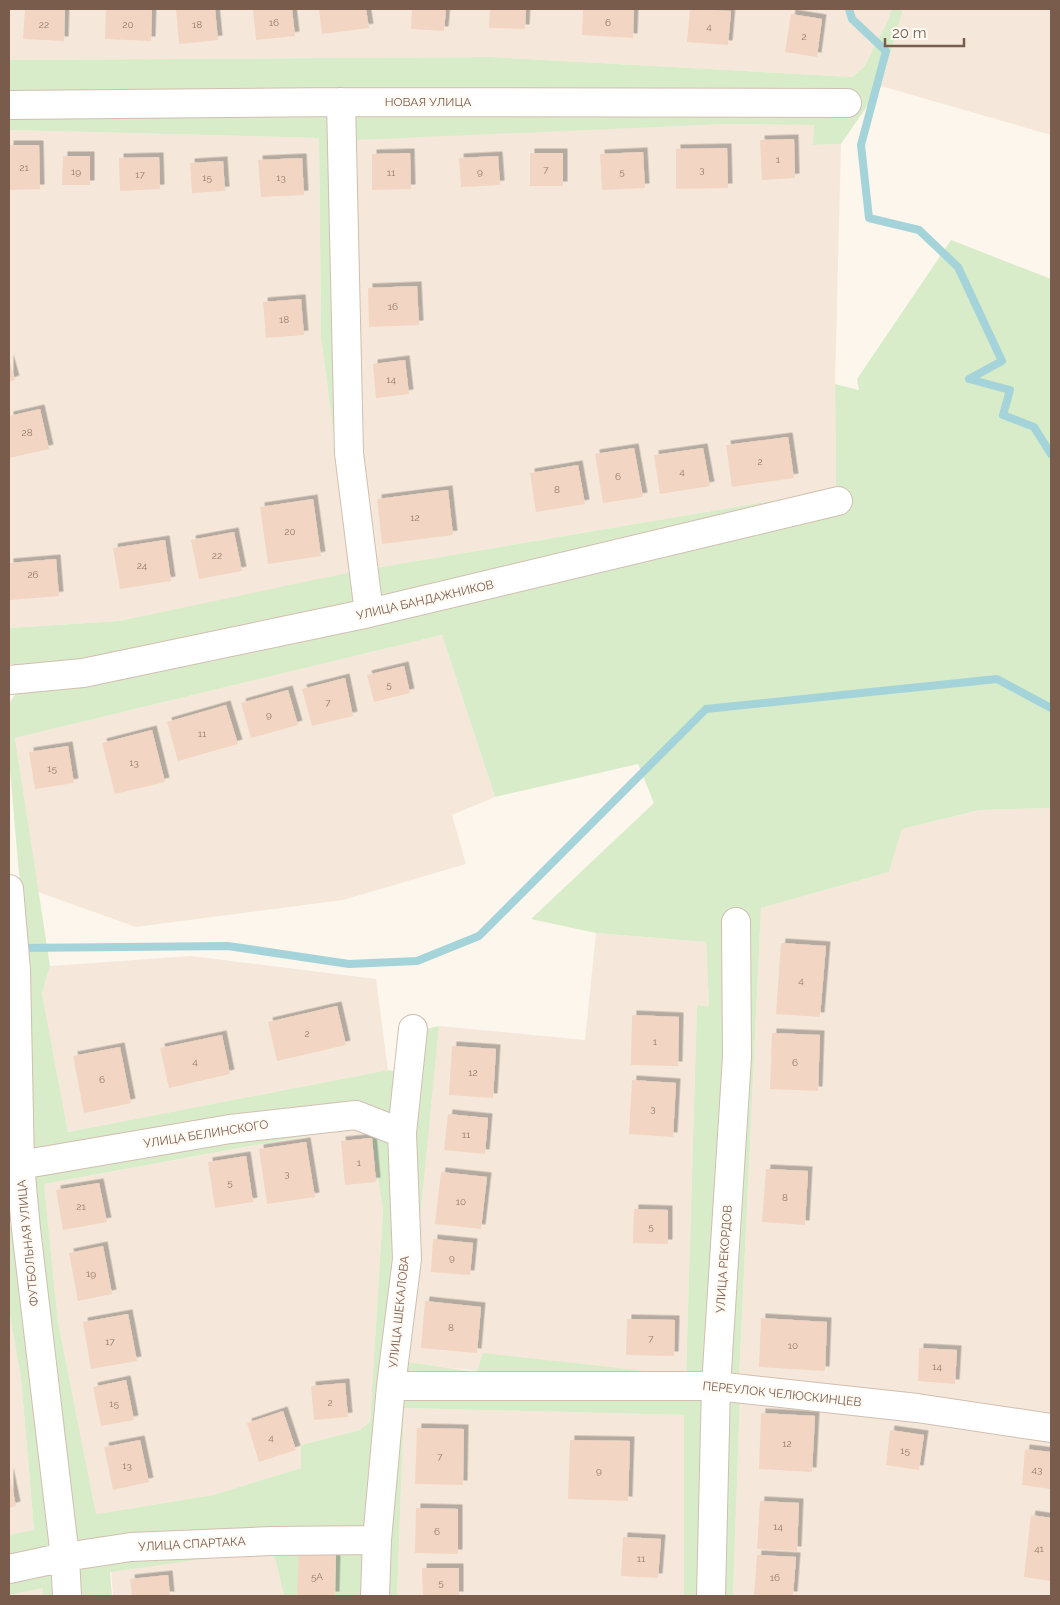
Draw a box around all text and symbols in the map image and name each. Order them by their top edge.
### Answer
scale bar [885,15,964,47]
house number: 16 [269,17,279,28]
house number: 6 [605,17,611,28]
house number: 22 [39,19,49,30]
house number: 20 [122,19,134,30]
house number: 18 [192,19,202,30]
house number: 4 [706,21,712,32]
text: 20 m [892,24,927,42]
house number: 2 [801,31,807,42]
street label: НОВАЯ УЛИЦА [385,95,471,109]
house number: 1 [776,154,781,165]
house number: 21 [19,162,29,173]
house number: 7 [543,164,549,175]
house number: 3 [699,164,705,175]
house number: 19 [71,166,81,177]
house number: 9 [477,166,483,177]
house number: 5 [619,166,625,177]
house number: 11 [387,167,396,178]
house number: 17 [135,169,145,180]
house number: 15 [202,172,212,183]
house number: 13 [276,172,286,183]
house number: 16 [388,301,398,312]
house number: 18 [279,314,289,325]
house number: 14 [386,374,396,385]
house number: 28 [21,427,33,438]
house number: 2 [757,456,763,467]
house number: 4 [679,466,685,477]
house number: 6 [615,471,621,482]
house number: 8 [554,484,560,495]
house number: 12 [410,512,420,523]
house number: 20 [284,526,296,537]
house number: 22 [212,550,222,561]
house number: 24 [137,560,148,571]
house number: 26 [27,569,39,580]
street label: УЛИЦА БАНДАЖНИКОВ [355,577,495,623]
house number: 5 [386,679,392,690]
house number: 7 [325,697,331,708]
house number: 9 [266,709,272,720]
house number: 11 [198,728,207,739]
house number: 13 [129,757,139,768]
house number: 15 [47,763,57,774]
house number: 4 [798,975,804,986]
house number: 2 [304,1028,310,1039]
house number: 1 [653,1036,658,1047]
house number: 4 [192,1056,198,1067]
house number: 6 [792,1057,798,1068]
house number: 12 [468,1067,478,1078]
house number: 6 [99,1074,105,1085]
house number: 3 [650,1103,656,1114]
street label: УЛИЦА БЕЛИНСКОГО [143,1117,269,1151]
house number: 11 [462,1129,471,1140]
house number: 1 [357,1157,362,1168]
house number: 3 [284,1168,290,1179]
house number: 5 [227,1177,233,1188]
street label: ФУТБОЛЬНАЯ УЛИЦА [14,1179,42,1307]
house number: 8 [782,1192,788,1203]
house number: 10 [456,1196,466,1207]
house number: 21 [76,1201,86,1212]
street label: УЛИЦА РЕКОРДОВ [713,1204,735,1314]
house number: 5 [648,1221,654,1232]
house number: 9 [449,1252,455,1263]
street label: УЛИЦА ШЕКАЛОВА [386,1255,412,1369]
house number: 19 [86,1268,96,1279]
house number: 8 [448,1322,454,1333]
house number: 7 [648,1333,654,1344]
house number: 17 [105,1336,115,1347]
house number: 10 [788,1340,798,1351]
house number: 14 [932,1361,942,1372]
street label: ПЕРЕУЛОК ЧЕЛЮСКИНЦЕВ [702,1379,862,1409]
house number: 2 [327,1397,333,1408]
house number: 15 [109,1398,119,1409]
house number: 4 [268,1432,274,1443]
house number: 12 [782,1438,792,1449]
house number: 15 [900,1445,910,1456]
house number: 7 [437,1451,443,1462]
house number: 13 [122,1460,132,1471]
house number: 43 [1032,1464,1042,1475]
house number: 9 [596,1465,602,1476]
house number: 14 [773,1521,783,1532]
house number: 6 [434,1526,440,1537]
street label: УЛИЦА СПАРТАКА [138,1534,246,1554]
house number: 41 [1034,1543,1045,1554]
house number: 11 [637,1553,646,1564]
house number: 5А [311,1571,323,1582]
house number: 16 [770,1572,780,1583]
house number: 5 [438,1577,444,1588]

